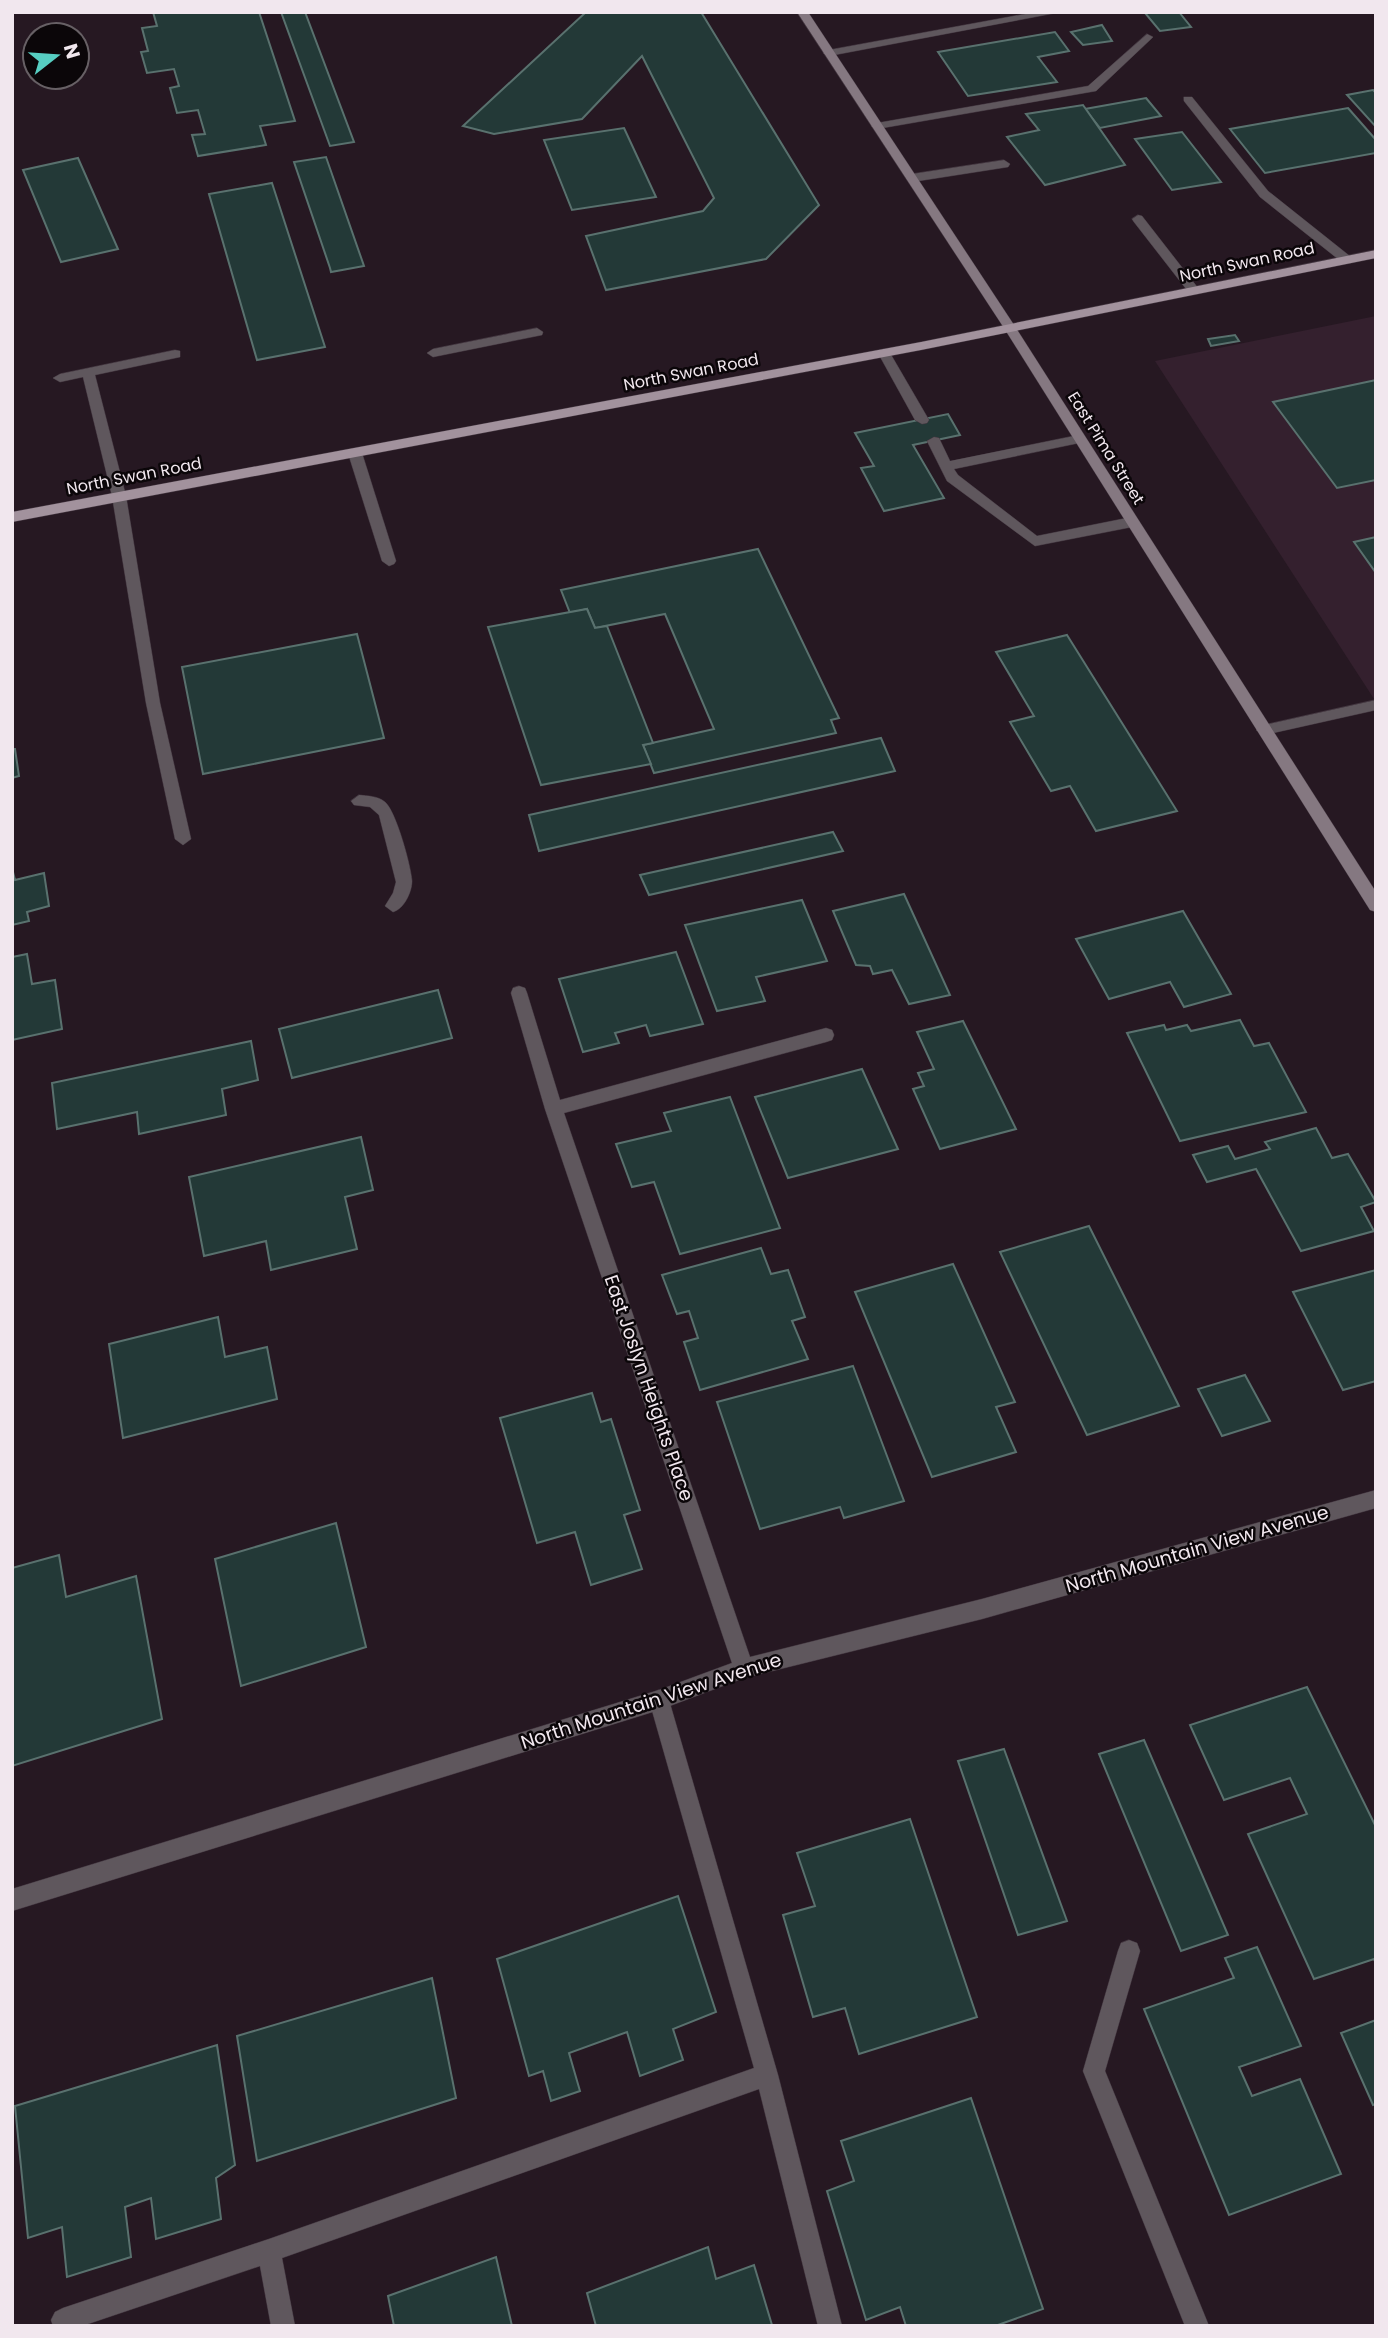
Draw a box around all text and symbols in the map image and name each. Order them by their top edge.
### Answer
north arrow [21,21,91,91]
text: N [57,40,87,62]
street label: North Swan Road [1177,236,1317,288]
street label: North Swan Road [621,348,761,396]
street label: East Pima Street [1062,387,1150,509]
street label: North Swan Road [64,452,204,500]
street label: East Joslyn Heights Place [598,1271,700,1505]
street label: North Mountain View Avenue [1062,1498,1332,1600]
street label: North Mountain View Avenue [517,1646,785,1756]

